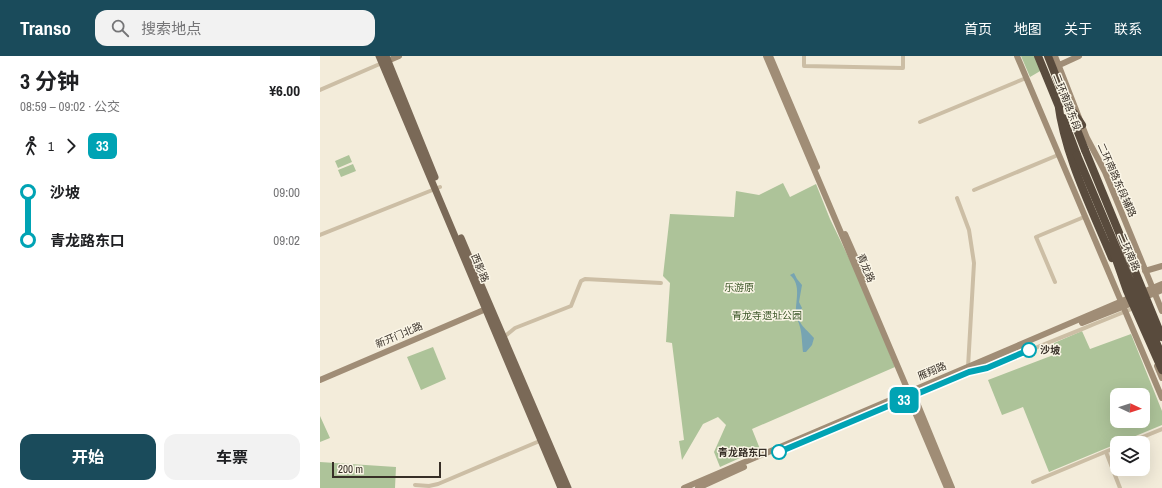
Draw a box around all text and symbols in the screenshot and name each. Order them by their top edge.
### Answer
search box [95,10,375,46]
text: Transo [20,15,71,41]
icon: search [109,17,131,39]
text: 搜索地点 [141,18,201,39]
text: 首页 [964,20,992,38]
text: 地图 [1014,20,1042,38]
text: 关于 [1064,20,1092,38]
text: 联系 [1114,20,1142,38]
text: 3 分钟 [20,66,79,96]
street label: 二环南路东段 [1050,72,1084,132]
text: ¥6.00 [269,80,300,101]
text: 08:59 – 09:02 · 公交 [20,98,120,115]
icon: walk [20,135,42,157]
icon: forward [60,135,82,157]
text: 33 [96,137,109,155]
text: 1 [48,138,54,155]
street label: 二环南路东段辅路 [1095,141,1139,219]
text: 沙坡 [50,182,80,203]
text: 09:00 [273,184,300,201]
text: 青龙路东口 [50,230,125,251]
street label: 二环南路 [1115,231,1143,273]
text: 09:02 [273,232,300,249]
street label: 西影路 [468,252,492,284]
street label: 青龙路 [854,252,878,284]
park label: 乐游原 [724,281,754,294]
park label: 青龙寺遗址公园 [732,309,802,322]
street label: 新开门北路 [373,319,425,351]
marker: 沙坡 [1021,342,1037,358]
place label: 沙坡 [1040,344,1061,357]
street label: 雁翔路 [916,359,948,383]
line badge: 33 [886,387,922,413]
north arrow [1110,388,1150,428]
map controls [1110,388,1150,476]
text: 33 [898,391,910,409]
button: 开始 [20,434,156,480]
button: 车票 [164,434,300,480]
button: layers [1110,436,1150,476]
marker: 青龙路东口 [771,444,787,460]
place label: 青龙路东口 [718,446,768,459]
scale bar [332,460,441,479]
text: 200 m [338,462,363,476]

